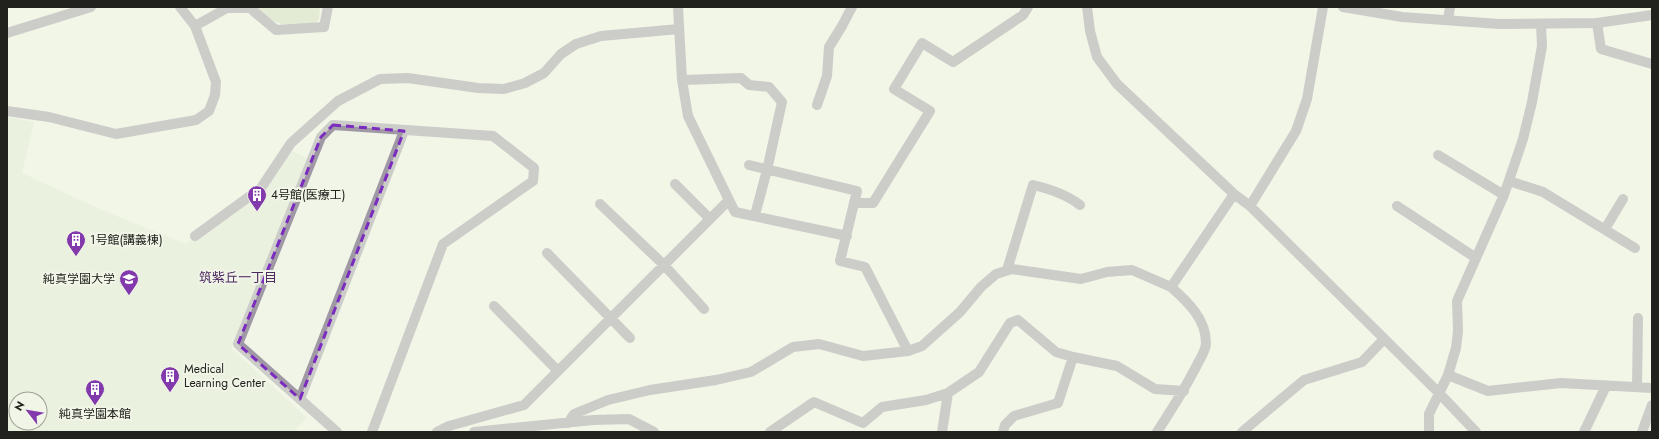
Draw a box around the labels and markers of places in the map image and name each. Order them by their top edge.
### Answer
building icon: 4号館(医療工) [246,184,268,212]
place label: 4号館(医療工) [271,186,345,204]
building icon: 1号館(講義棟) [65,229,87,257]
place label: 1号館(講義棟) [90,231,163,249]
school or university icon: 純真学園大学 [118,268,140,296]
place label: 純真学園大学 [43,270,115,288]
place label: Medical Learning Center [184,360,266,392]
building icon: Medical Learning Center [159,365,181,393]
building icon: 純真学園本館 [84,378,106,406]
place label: 純真学園本館 [59,405,131,423]

